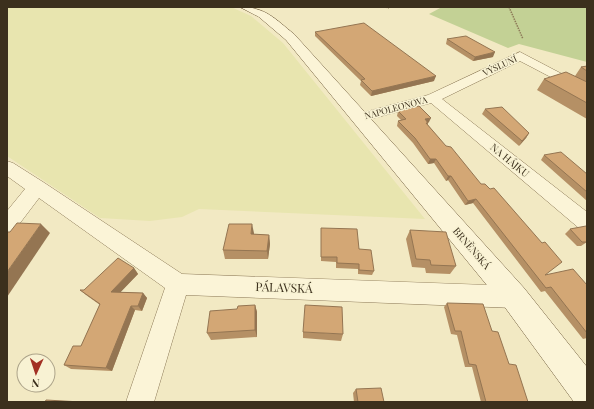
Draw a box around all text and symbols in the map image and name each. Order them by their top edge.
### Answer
street label: VÝSLUNÍ [480,52,520,79]
street label: NAPOLEONOVA [363,93,429,121]
street label: NA HÁJKU [488,140,533,180]
street label: BRNĚNSKÁ [450,224,495,272]
street label: PÁLAVSKÁ [255,278,313,296]
north arrow [16,353,56,393]
text: N [31,376,40,391]

